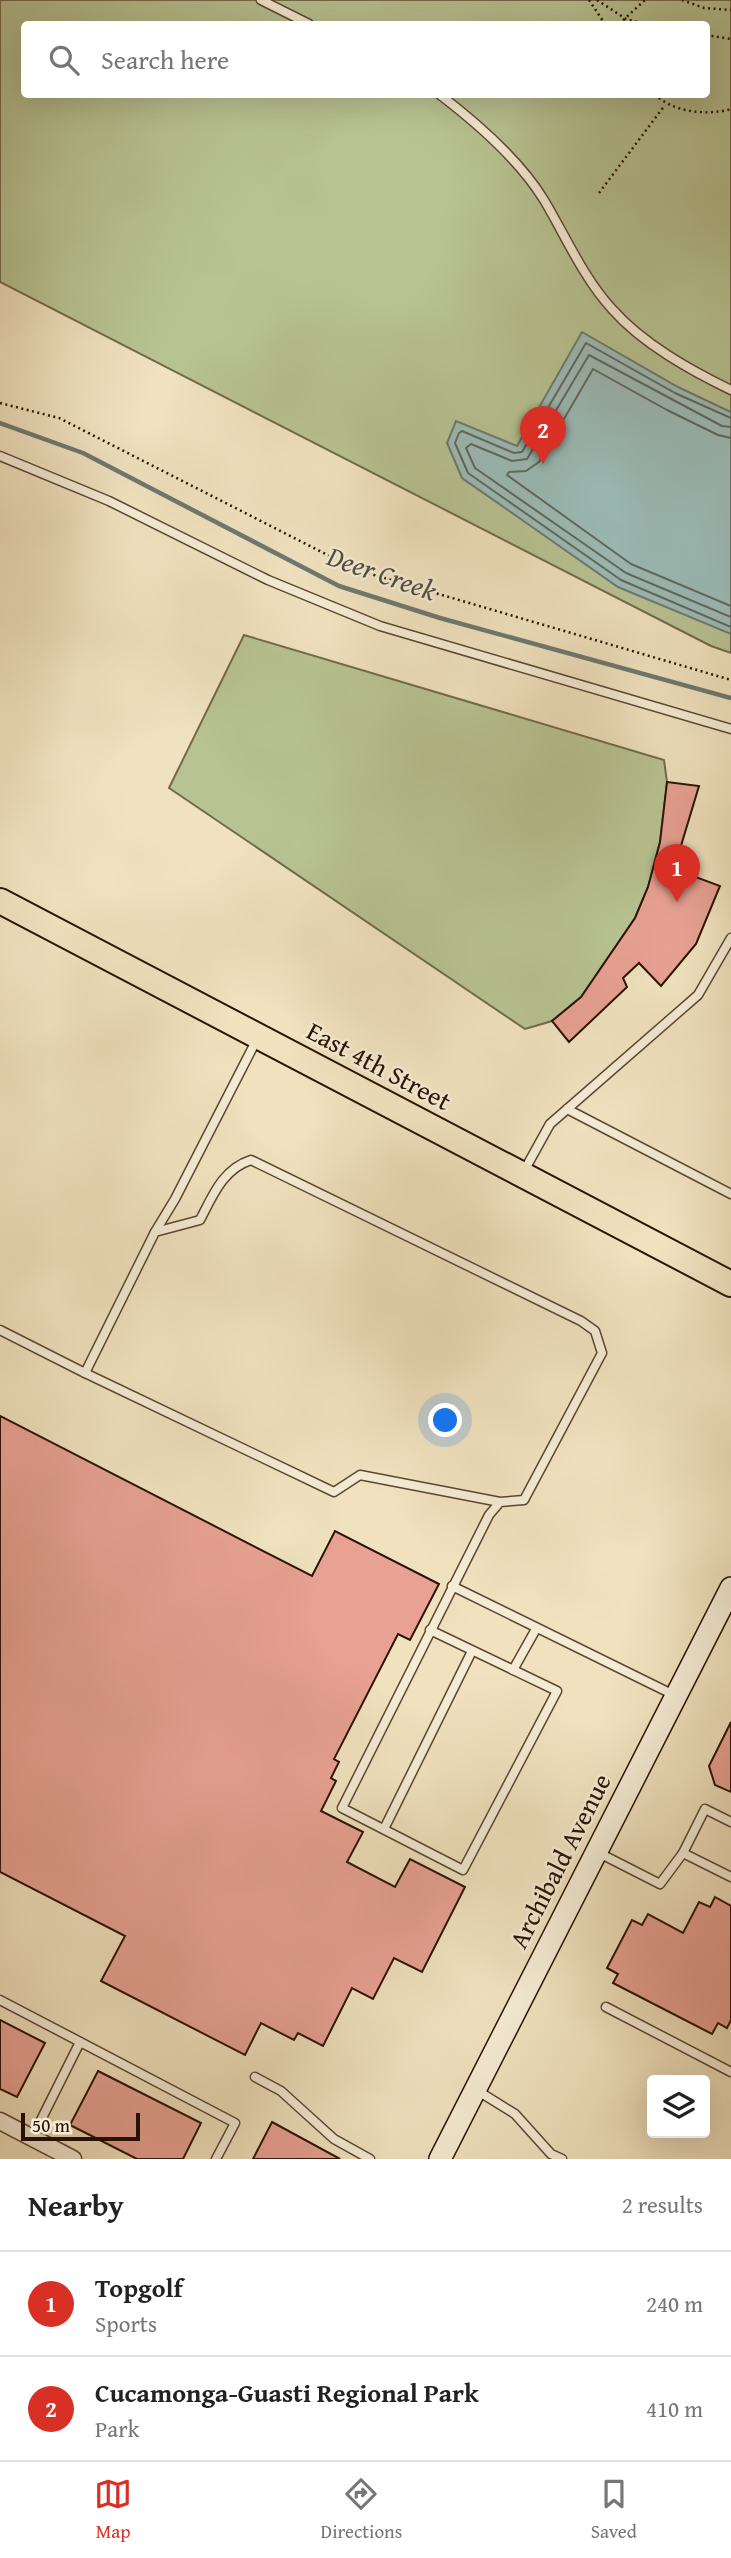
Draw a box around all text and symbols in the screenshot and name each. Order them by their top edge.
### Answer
search box [21,21,710,98]
text: Search here [101,40,229,79]
icon: search [45,41,83,79]
pin: 2 [520,406,566,464]
water label: Deer Creek [321,534,443,610]
pin: 1 [654,844,700,902]
street label: East 4th Street [300,1011,458,1120]
your location [428,1403,462,1437]
street label: Archibald Avenue [499,1767,620,1955]
map controls [647,2075,710,2138]
button: layers [647,2075,710,2138]
scale bar [21,2110,140,2142]
text: 50 m [32,2111,70,2139]
text: Nearby [28,2183,124,2227]
text: 2 results [622,2188,703,2221]
text: Topgolf [95,2268,183,2307]
text: 1 [45,2287,57,2320]
text: 240 m [646,2287,703,2320]
text: Sports [95,2307,157,2340]
text: Cucamonga-Guasti Regional Park [95,2373,479,2412]
text: 2 [45,2392,57,2425]
text: 410 m [646,2392,703,2425]
text: Park [95,2412,139,2445]
tab: Map [94,2475,132,2545]
tab: Directions [321,2475,402,2545]
tab: Saved [591,2475,637,2545]

